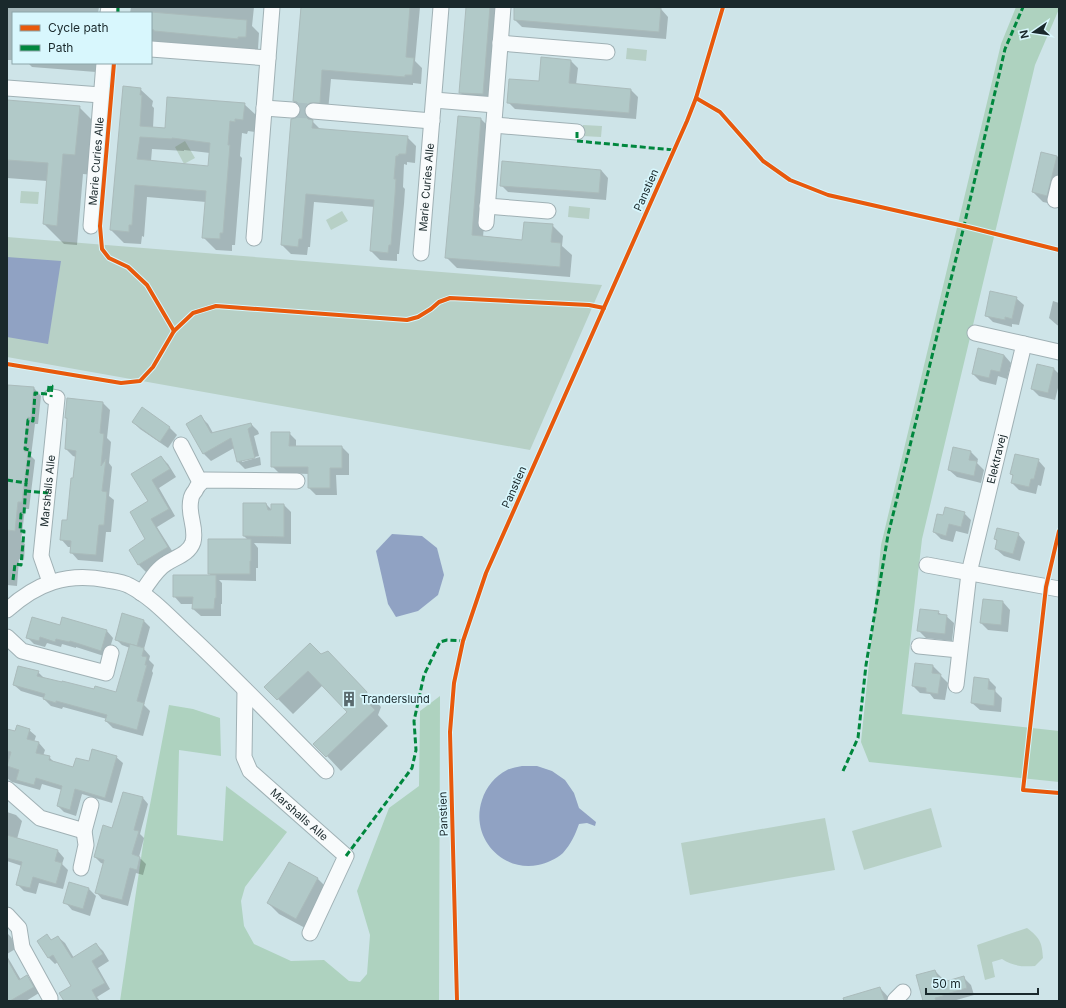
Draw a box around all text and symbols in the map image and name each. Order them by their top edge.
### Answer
legend [12,12,152,64]
north arrow [1014,12,1054,52]
text: Cycle path [48,20,109,35]
text: N [1016,29,1032,40]
text: Path [48,40,73,55]
street label: Marie Curies Alle [86,116,107,206]
street label: Marie Curies Alle [416,142,437,232]
street label: Panstien [631,167,661,213]
street label: Elektravej [984,433,1009,485]
street label: Marshalls Alle [37,454,58,528]
street label: Panstien [499,464,529,510]
building icon: Tranderslund [340,690,358,708]
place label: Tranderslund [361,692,430,706]
street label: Marshalls Alle [267,785,331,844]
street label: Panstien [435,791,451,837]
scale bar [926,970,1038,996]
text: 50 m [932,976,961,991]

